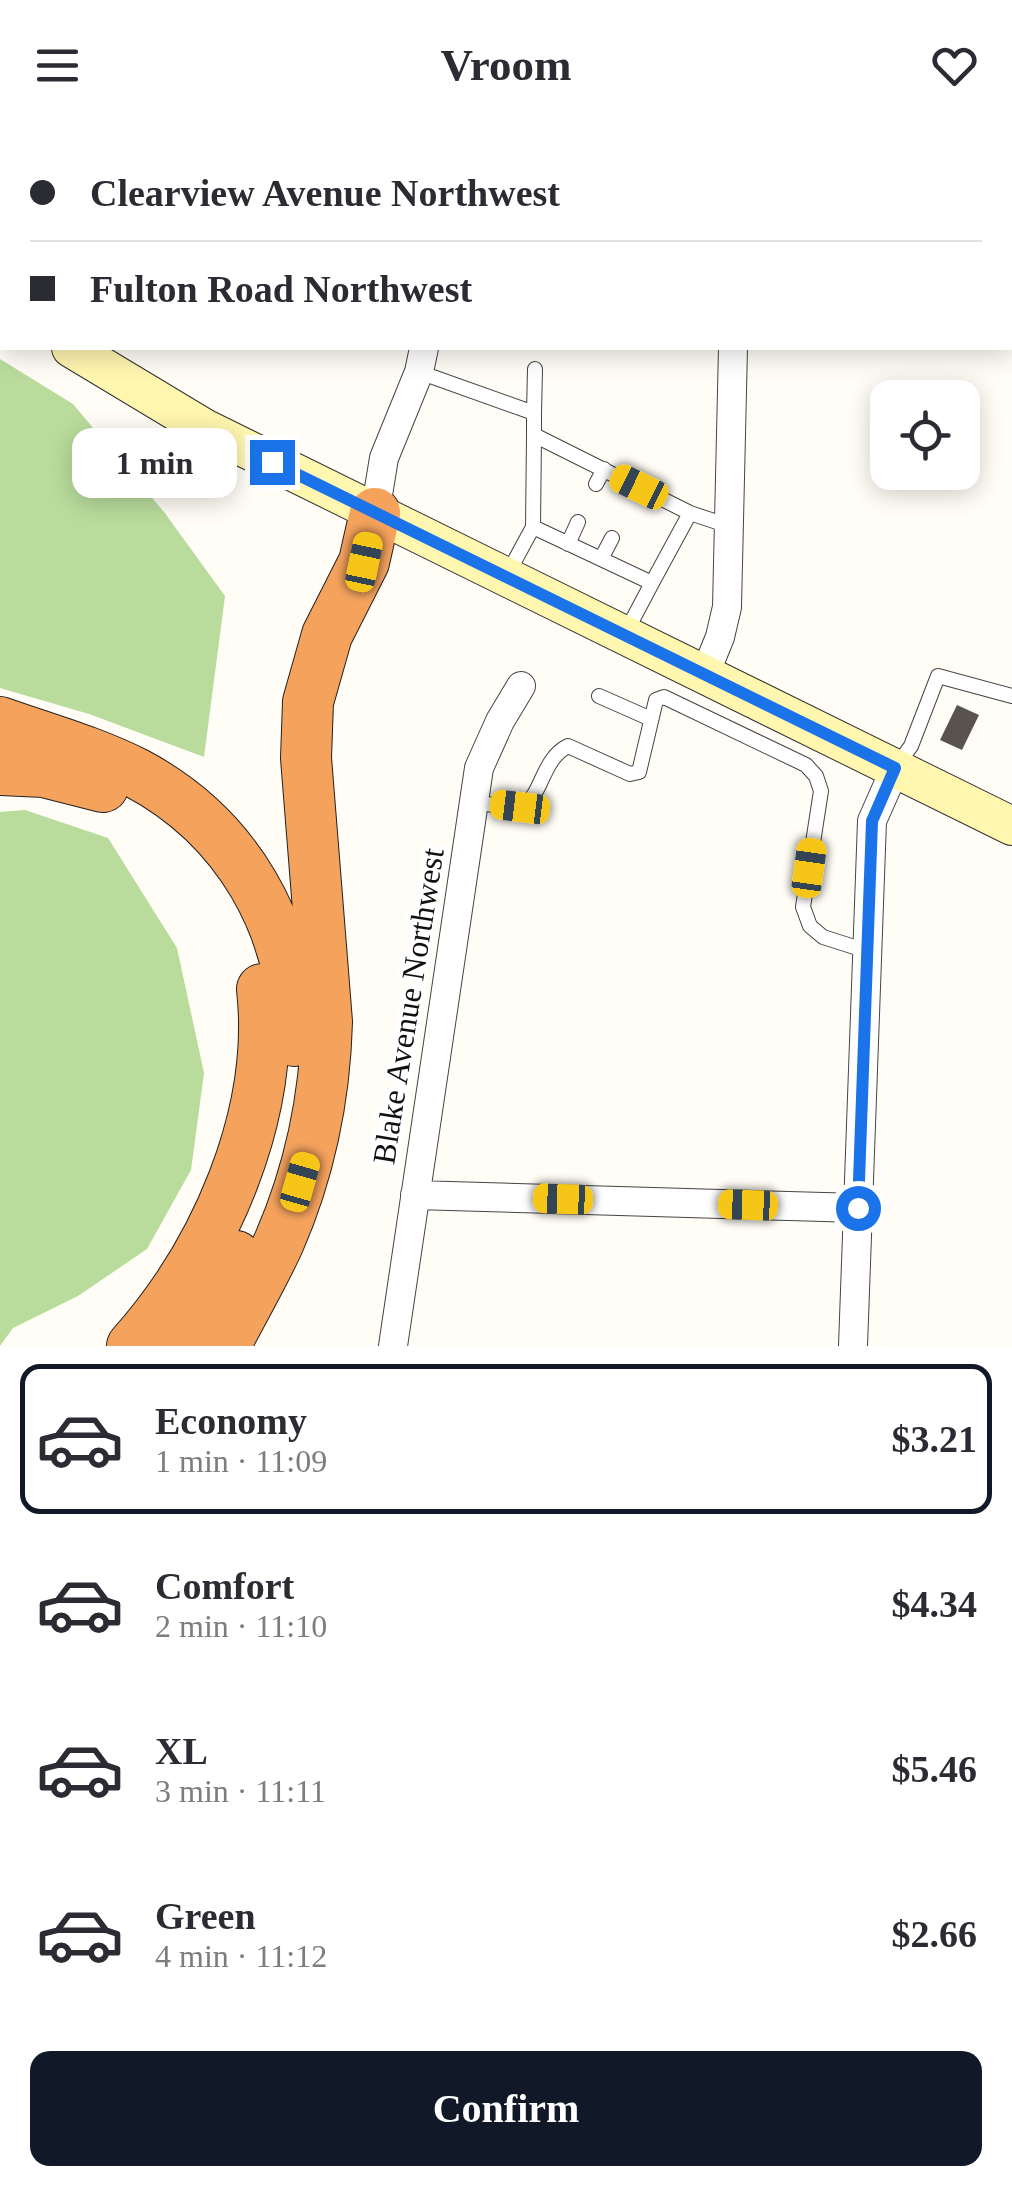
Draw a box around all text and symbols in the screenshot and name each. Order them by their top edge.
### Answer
icon: menu [30,38,85,93]
icon: heart [927,38,982,93]
text: Vroom [441,40,571,90]
text: Clearview Avenue Northwest [90,172,560,214]
text: Fulton Road Northwest [90,268,472,310]
map controls [870,380,980,490]
button: locate [870,380,980,490]
callout: 1 min [72,427,237,497]
route end [250,440,295,485]
text: 1 min [116,445,193,481]
car [605,460,673,514]
car [343,530,385,594]
car [488,788,552,826]
car [790,836,828,900]
street label: Blake Avenue Northwest [365,845,451,1167]
car [277,1149,323,1215]
car [532,1183,594,1215]
route start [836,1186,881,1231]
car [717,1189,779,1221]
icon: car [35,1394,125,1484]
text: Economy [155,1400,307,1442]
text: $3.21 [892,1418,977,1460]
text: 1 min · 11:09 [155,1443,327,1479]
icon: car [35,1559,125,1649]
text: Comfort [155,1565,294,1607]
text: $4.34 [892,1583,977,1625]
text: 2 min · 11:10 [155,1608,327,1644]
icon: car [35,1724,125,1814]
text: XL [155,1730,208,1772]
text: $5.46 [892,1748,977,1790]
text: 3 min · 11:11 [155,1773,326,1809]
icon: car [35,1889,125,1979]
text: Green [155,1895,256,1937]
text: $2.66 [892,1913,977,1955]
text: 4 min · 11:12 [155,1938,327,1974]
button: Confirm [30,2051,982,2166]

